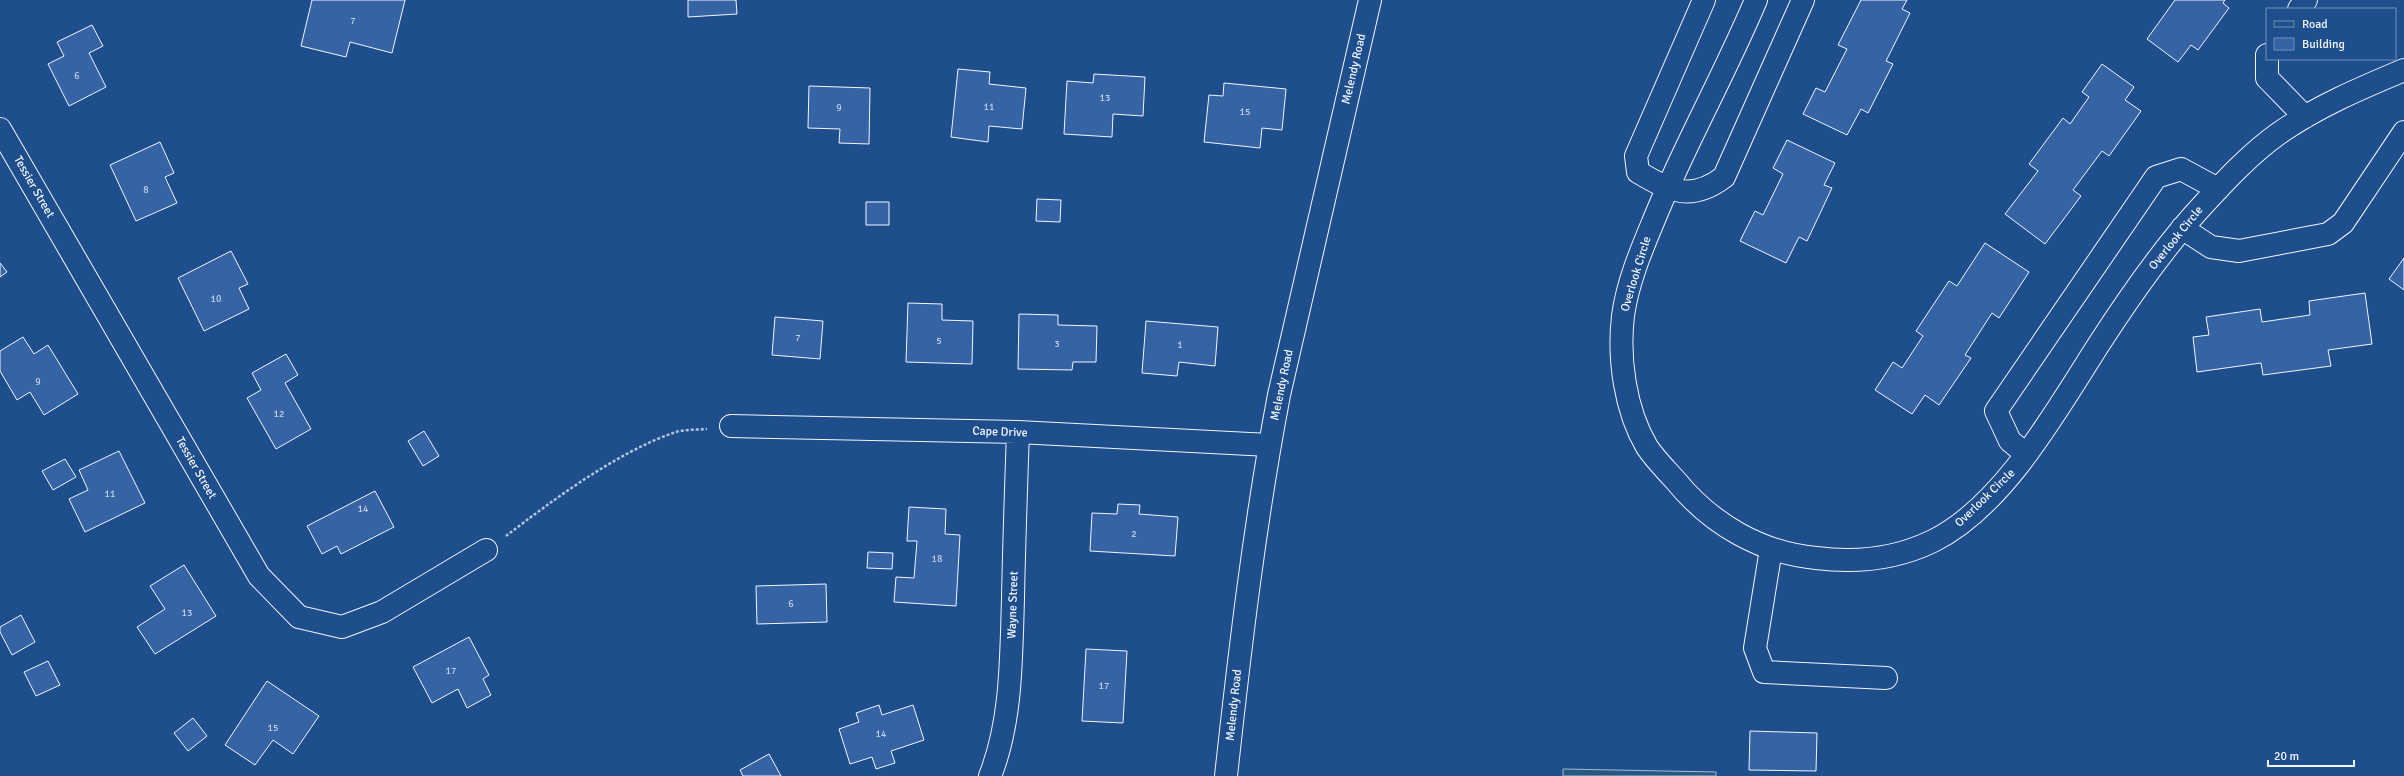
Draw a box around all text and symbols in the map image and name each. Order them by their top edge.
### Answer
legend [2266,8,2396,60]
house number: 7 [350,15,356,27]
text: Road [2302,17,2328,32]
street label: Melendy Road [1339,32,1369,106]
text: Building [2302,37,2345,52]
house number: 6 [74,70,80,82]
house number: 13 [1100,92,1110,104]
house number: 11 [984,101,994,113]
house number: 9 [836,102,842,114]
house number: 15 [1240,106,1250,118]
street label: Tessier Street [10,153,58,221]
house number: 8 [143,184,149,196]
street label: Overlook Circle [2146,203,2206,273]
street label: Overlook Circle [1617,235,1655,313]
house number: 10 [211,293,221,305]
house number: 7 [795,332,801,344]
house number: 5 [936,335,942,347]
house number: 3 [1054,338,1060,350]
house number: 1 [1177,339,1183,351]
street label: Melendy Road [1267,348,1297,422]
house number: 9 [35,376,41,388]
house number: 12 [274,408,284,420]
street label: Cape Drive [972,424,1028,440]
street label: Tessier Street [172,434,220,502]
street label: Overlook Circle [1952,466,2018,530]
house number: 11 [105,488,115,500]
house number: 14 [358,503,369,515]
house number: 2 [1131,528,1137,540]
house number: 18 [932,553,942,565]
street label: Wayne Street [1004,571,1022,639]
house number: 6 [788,598,794,610]
house number: 13 [182,607,192,619]
house number: 17 [446,665,456,677]
street label: Melendy Road [1223,668,1245,742]
house number: 17 [1099,680,1109,692]
house number: 15 [268,722,278,734]
house number: 14 [876,728,887,740]
scale bar [2268,742,2354,768]
text: 20 m [2274,749,2299,764]

